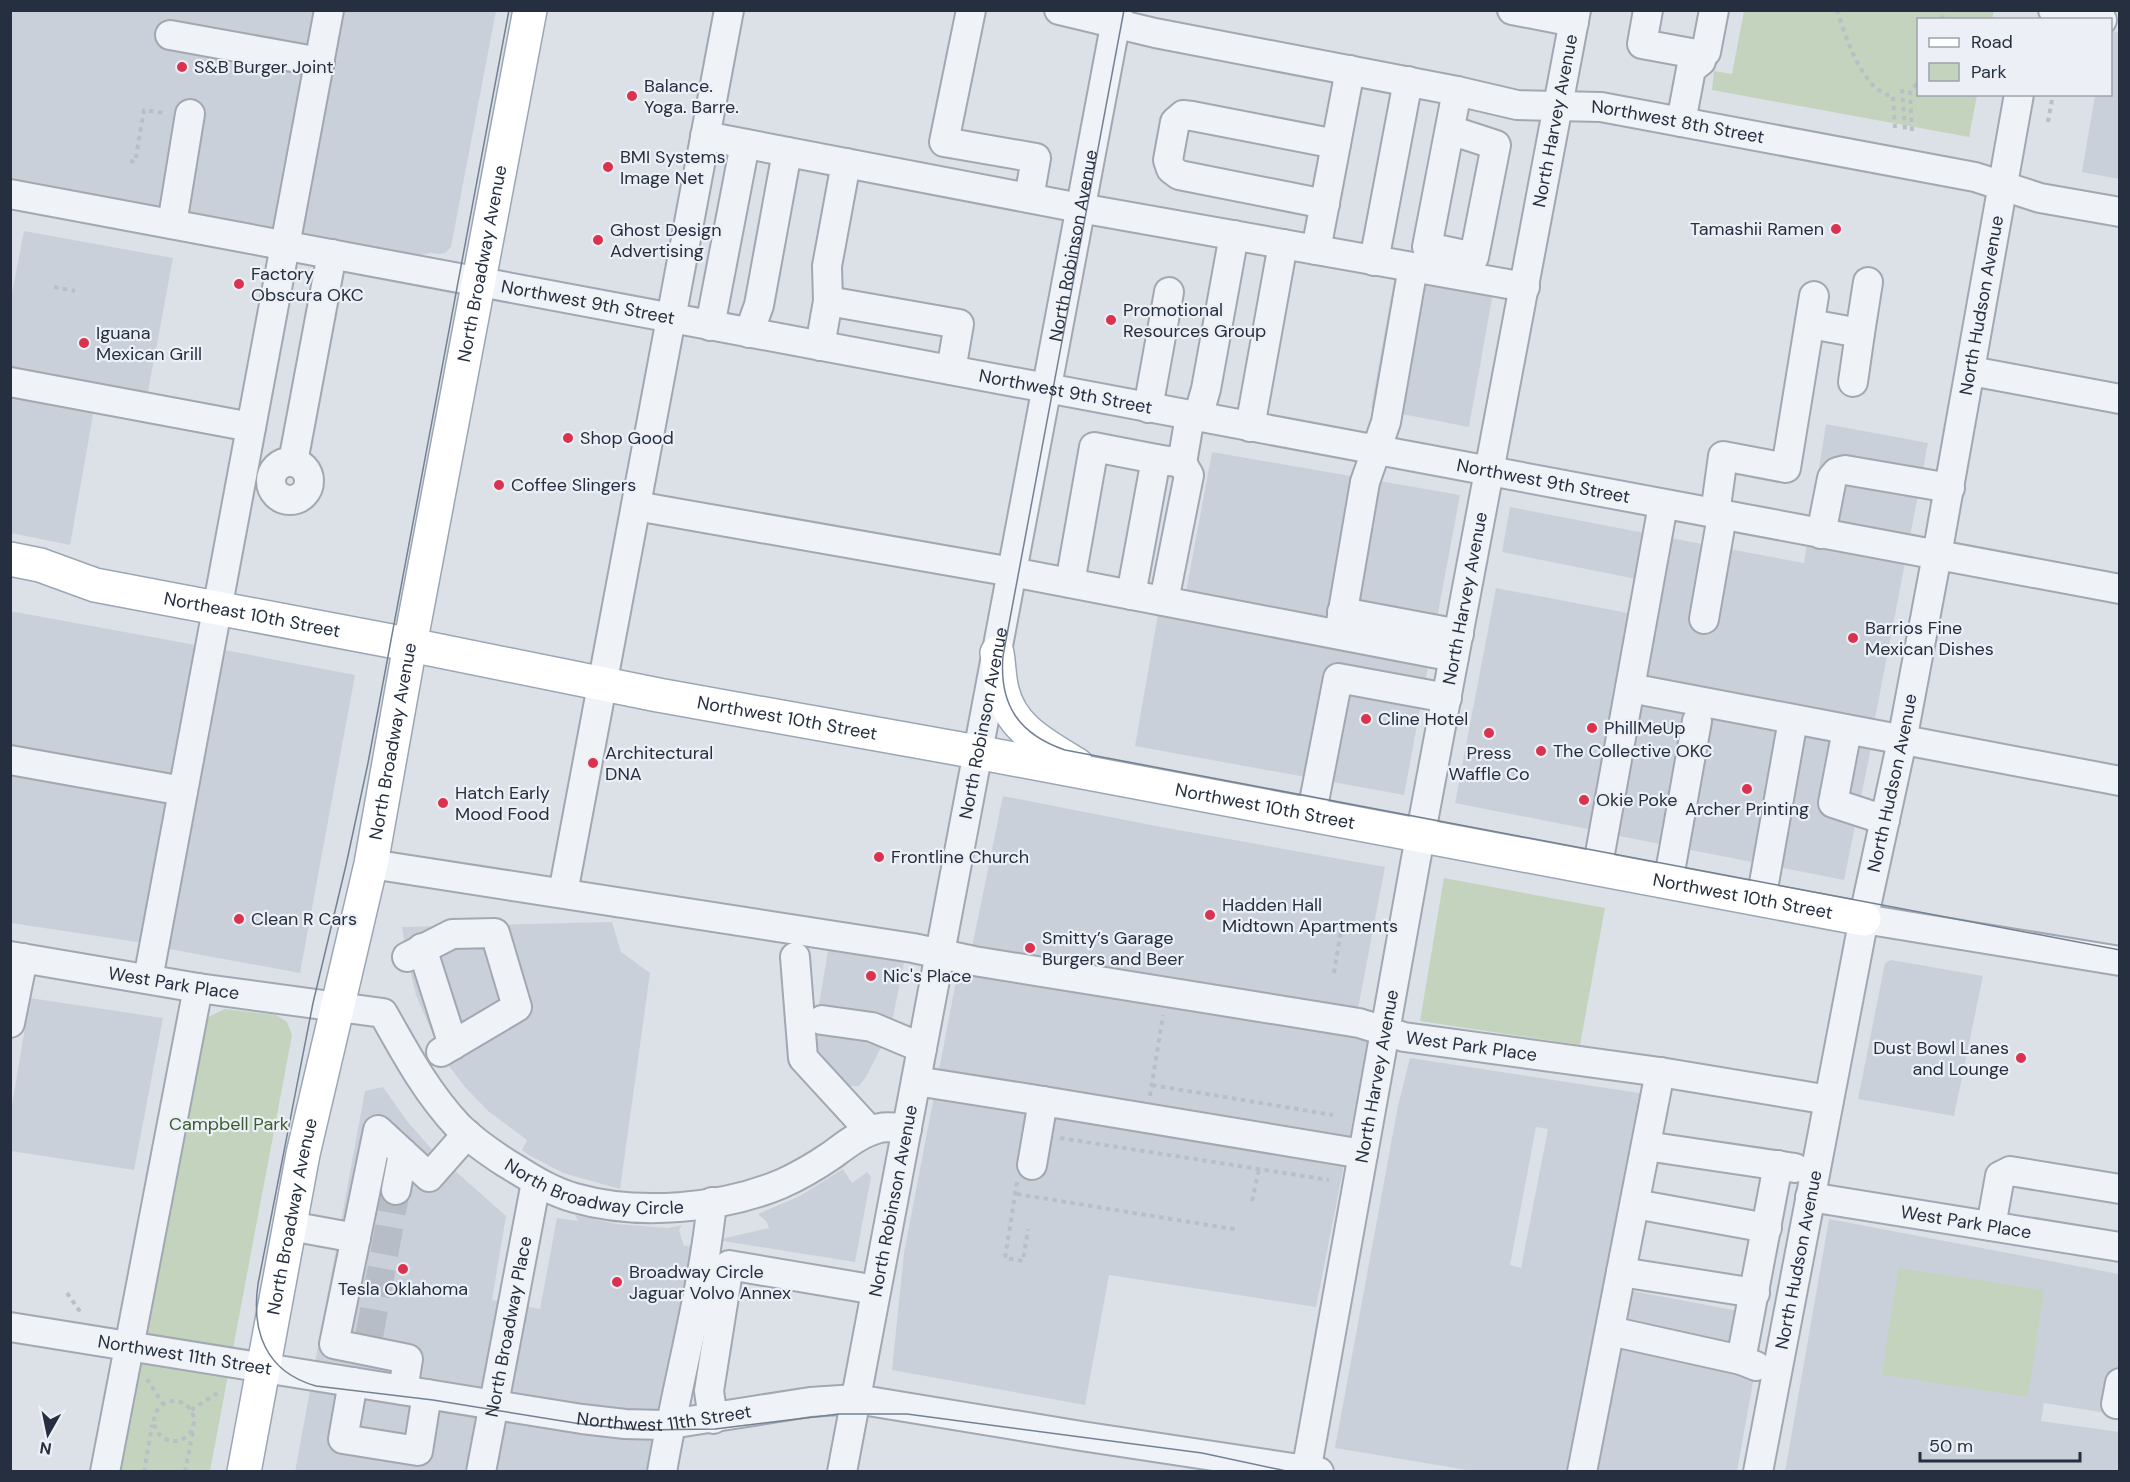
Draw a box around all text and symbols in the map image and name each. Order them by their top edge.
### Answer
legend [1917,18,2112,96]
text: Road [1971,30,2013,54]
street label: North Harvey Avenue [1527,32,1583,209]
place label: S&B Burger Joint [194,55,334,79]
marker: S&B Burger Joint [175,60,189,74]
text: Park [1971,60,2007,84]
place label: Balance. Yoga. Barre. [644,74,739,119]
marker: Balance. Yoga. Barre. [625,89,639,103]
street label: Northwest 8th Street [1591,95,1766,149]
place label: BMI Systems Image Net [620,145,726,190]
street label: North Robinson Avenue [1044,148,1103,344]
marker: BMI Systems Image Net [601,160,615,174]
street label: North Broadway Avenue [452,163,512,364]
street label: North Hudson Avenue [1954,214,2009,397]
place label: Tamashii Ramen [1690,217,1824,241]
place label: Ghost Design Advertising [610,218,722,263]
marker: Tamashii Ramen [1829,222,1843,236]
marker: Ghost Design Advertising [591,233,605,247]
place label: Factory Obscura OKC [251,262,364,307]
street label: Northwest 9th Street [499,274,677,330]
marker: Factory Obscura OKC [232,277,246,291]
place label: Promotional Resources Group [1123,298,1266,343]
marker: Promotional Resources Group [1104,313,1118,327]
place label: Iguana Mexican Grill [96,321,202,366]
marker: Iguana Mexican Grill [77,336,91,350]
street label: Northwest 9th Street [977,364,1154,420]
place label: Shop Good [580,426,674,450]
marker: Shop Good [561,431,575,445]
street label: Northwest 9th Street [1455,453,1632,509]
place label: Coffee Slingers [511,473,636,497]
marker: Coffee Slingers [492,478,506,492]
street label: North Harvey Avenue [1437,510,1493,687]
street label: Northeast 10th Street [162,586,342,643]
place label: Barrios Fine Mexican Dishes [1865,616,1994,661]
street label: North Robinson Avenue [953,625,1013,821]
marker: Barrios Fine Mexican Dishes [1846,631,1860,645]
street label: North Broadway Avenue [364,641,422,842]
street label: Northwest 10th Street [695,690,879,746]
street label: North Hudson Avenue [1862,692,1923,875]
place label: Cline Hotel [1378,707,1468,731]
marker: Cline Hotel [1359,712,1373,726]
place label: PhillMeUp [1604,716,1686,740]
marker: PhillMeUp [1585,721,1599,735]
marker: Press Waffle Co [1482,726,1496,740]
place label: The Collective OKC [1553,739,1712,763]
place label: Architectural DNA [605,741,713,786]
place label: Press Waffle Co [1448,741,1530,786]
marker: The Collective OKC [1534,744,1548,758]
marker: Architectural DNA [586,756,600,770]
street label: Northwest 10th Street [1173,778,1357,835]
place label: Hatch Early Mood Food [455,781,550,826]
marker: Archer Printing [1740,782,1754,796]
place label: Okie Poke [1596,788,1678,812]
marker: Okie Poke [1577,793,1591,807]
marker: Hatch Early Mood Food [436,796,450,810]
place label: Archer Printing [1685,797,1809,821]
place label: Frontline Church [891,845,1029,869]
marker: Frontline Church [872,850,886,864]
street label: Northwest 10th Street [1651,868,1835,925]
place label: Hadden Hall Midtown Apartments [1222,893,1398,938]
place label: Clean R Cars [251,907,357,931]
marker: Hadden Hall Midtown Apartments [1203,908,1217,922]
marker: Clean R Cars [232,912,246,926]
place label: Smitty’s Garage Burgers and Beer [1042,926,1185,971]
marker: Smitty’s Garage Burgers and Beer [1023,941,1037,955]
street label: West Park Place [106,961,241,1005]
place label: Nic's Place [883,964,972,988]
marker: Nic's Place [864,969,878,983]
street label: North Harvey Avenue [1350,988,1404,1165]
street label: West Park Place [1404,1025,1539,1067]
place label: Dust Bowl Lanes and Lounge [1873,1036,2009,1081]
marker: Dust Bowl Lanes and Lounge [2014,1051,2028,1065]
street label: North Robinson Avenue [863,1103,923,1299]
park label: Campbell Park [169,1112,289,1136]
street label: North Broadway Avenue [261,1116,323,1317]
street label: North Broadway Circle [500,1153,685,1220]
street label: North Hudson Avenue [1770,1168,1827,1351]
street label: West Park Place [1899,1200,2033,1245]
street label: North Broadway Place [480,1234,537,1419]
place label: Broadway Circle Jaguar Volvo Annex [629,1260,791,1305]
marker: Tesla Oklahoma [396,1262,410,1276]
marker: Broadway Circle Jaguar Volvo Annex [610,1275,624,1289]
place label: Tesla Oklahoma [338,1277,468,1301]
street label: Northwest 11th Street [96,1329,273,1381]
street label: Northwest 11th Street [575,1399,753,1437]
north arrow [18,1404,78,1464]
scale bar [1920,1425,2080,1463]
text: 50 m [1929,1434,1973,1458]
text: N [38,1437,53,1460]

